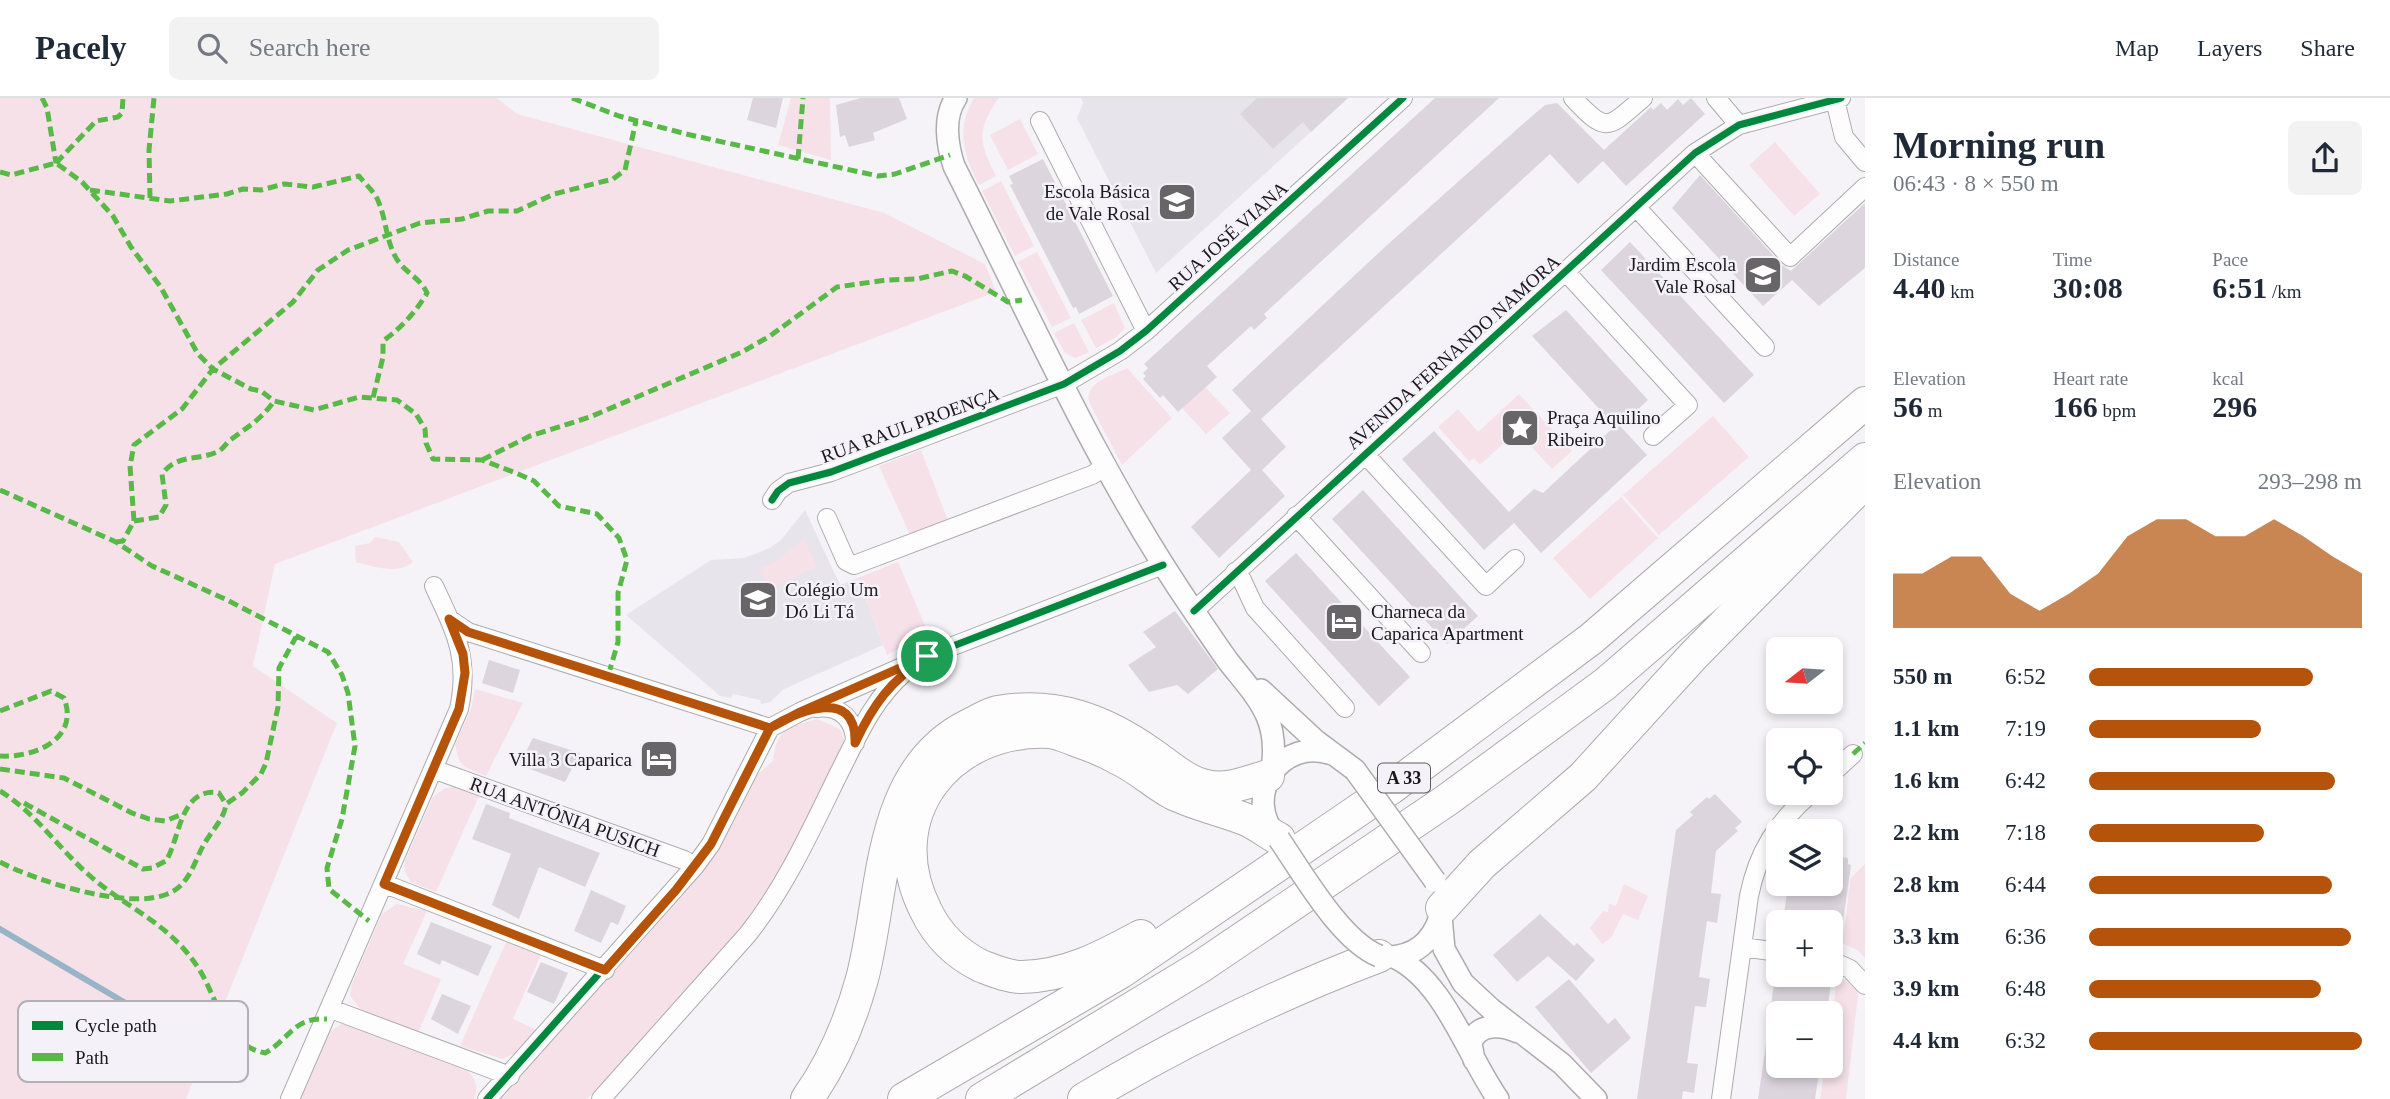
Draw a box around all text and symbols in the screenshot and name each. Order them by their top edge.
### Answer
search box [169,17,659,80]
icon: search [193,29,231,67]
text: Pacely [35,30,127,66]
text: Search here [249,33,371,62]
text: Map [2115,35,2159,61]
text: Layers [2197,35,2262,61]
text: Share [2300,35,2355,61]
button: share [2288,121,2362,195]
text: Morning run [1893,124,2105,166]
text: 06:43 · 8 × 550 m [1893,171,2059,196]
street label: RUA JOSÉ VIANA [1164,177,1292,295]
place label: Escola Básica de Vale Rosal [1044,181,1151,224]
school or university icon: Escola Básica de Vale Rosal [1156,181,1198,223]
text: Distance [1893,249,1959,270]
text: Time [2053,249,2092,270]
text: Pace [2212,249,2248,270]
street label: AVENIDA FERNANDO NAMORA [1342,250,1564,454]
place label: Jardim Escola Vale Rosal [1629,254,1737,297]
school or university icon: Jardim Escola Vale Rosal [1742,254,1784,296]
text: 4.40 [1893,271,1946,304]
text: 30:08 [2053,271,2123,304]
text: 6:51 [2212,271,2267,304]
text: km [1946,281,1975,302]
text: /km [2267,281,2302,302]
text: Elevation [1893,368,1966,389]
text: Heart rate [2053,368,2128,389]
text: kcal [2212,368,2244,389]
street label: RUA RAUL PROENÇA [818,383,1002,467]
text: 56 [1893,390,1923,423]
text: 166 [2053,390,2098,423]
text: 296 [2212,390,2257,423]
text: m [1923,400,1943,421]
text: bpm [2098,400,2136,421]
place icon: Praça Aquilino Ribeiro [1499,407,1541,449]
place label: Praça Aquilino Ribeiro [1547,407,1660,450]
text: Elevation [1893,469,1981,494]
text: 293–298 m [2258,469,2362,494]
school or university icon: Colégio Um Dó Li Tá [737,579,779,621]
place label: Colégio Um Dó Li Tá [785,579,879,622]
hotel icon: Charneca da Caparica Apartment [1323,601,1365,643]
place label: Charneca da Caparica Apartment [1371,601,1524,644]
pin [897,626,957,686]
icon: arrive [908,637,946,675]
north arrow [1766,637,1843,714]
map controls [1766,637,1843,1078]
text: 550 m [1893,664,1952,689]
text: 6:52 [2005,664,2046,689]
text: 1.1 km [1893,716,1959,741]
text: 7:19 [2005,716,2046,741]
button: locate [1766,728,1843,805]
hotel icon: Villa 3 Caparica [638,738,680,780]
place label: Villa 3 Caparica [509,749,633,770]
road number: A 33 [1378,764,1430,792]
text: 1.6 km [1893,768,1959,793]
text: 6:42 [2005,768,2046,793]
street label: RUA ANTÓNIA PUSICH [467,773,663,861]
button: layers [1766,819,1843,896]
text: 2.2 km [1893,820,1959,845]
text: 7:18 [2005,820,2046,845]
text: 2.8 km [1893,872,1959,897]
text: 6:44 [2005,872,2046,897]
button: + [1766,910,1843,987]
text: 3.3 km [1893,924,1959,949]
text: 6:36 [2005,924,2046,949]
text: 3.9 km [1893,976,1959,1001]
text: 6:48 [2005,976,2046,1001]
legend [18,1001,248,1082]
button: − [1766,1001,1843,1078]
text: Cycle path [75,1015,157,1036]
text: 4.4 km [1893,1028,1959,1053]
text: 6:32 [2005,1028,2046,1053]
text: Path [75,1047,109,1068]

